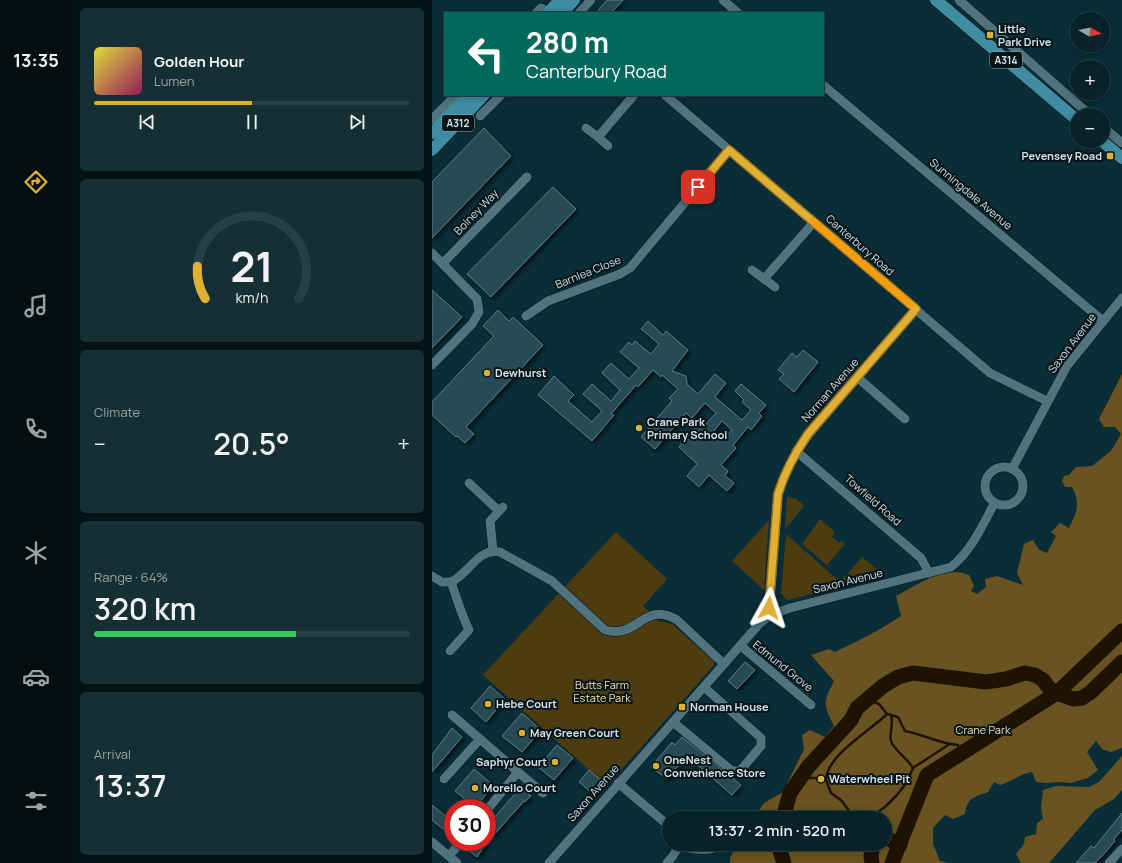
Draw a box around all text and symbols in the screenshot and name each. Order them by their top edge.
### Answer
north arrow [1070,12,1110,52]
map controls [1070,12,1110,148]
place label: Little Park Drive [998,21,1052,49]
text: 280 m [526,23,609,61]
icon: left [460,28,512,80]
marker: Little Park Drive [985,30,995,40]
text: 13:35 [13,48,59,72]
text: Golden Hour [154,51,244,72]
road number: A314 [990,52,1022,68]
text: Canterbury Road [526,59,667,83]
button: + [1070,60,1110,100]
text: Lumen [154,72,194,90]
button: − [1070,108,1110,148]
icon: previous [136,111,158,133]
icon: pause [241,111,263,133]
icon: next [346,111,368,133]
road number: A312 [442,115,474,131]
place label: Pevensey Road [1021,148,1102,163]
marker: Pevensey Road [1105,151,1115,161]
street label: Sunningdale Avenue [927,155,1016,233]
icon: directions [22,168,50,196]
pin [681,170,715,204]
icon: arrive [687,176,709,198]
street label: Bolney Way [450,185,501,238]
street label: Canterbury Road [823,211,898,279]
text: 21 [231,237,274,293]
street label: Barnlea Close [553,251,623,292]
text: km/h [235,287,269,306]
icon: music [22,292,50,320]
street label: Saxon Avenue [1044,309,1099,376]
street label: Norman Avenue [798,354,862,425]
place label: Dewhurst [495,365,547,380]
marker: Dewhurst [482,368,492,378]
text: Climate [94,403,140,421]
place label: Crane Park Primary School [647,414,727,442]
icon: phone [22,415,50,443]
text: 20.5° [213,423,290,464]
marker: Crane Park Primary School [634,423,644,433]
text: − [94,429,106,459]
text: + [397,429,410,459]
street label: Towfield Road [842,471,905,529]
icon: climate [22,539,50,567]
street label: Saxon Avenue [811,564,885,596]
text: Range · 64% [94,568,168,586]
position arrow [748,587,790,629]
text: 320 km [94,588,196,629]
street label: Edmund Grove [750,637,817,695]
icon: car [22,663,50,691]
park label: Butts Farm Estate Park [573,677,631,705]
place label: Hebe Court [496,696,557,711]
marker: Hebe Court [483,699,493,709]
place label: Norman House [690,699,769,714]
marker: Norman House [677,702,687,712]
park label: Crane Park [956,722,1011,737]
place label: May Green Court [530,725,619,740]
marker: May Green Court [517,728,527,738]
text: Arrival [94,745,131,763]
place label: OneNest Convenience Store [664,752,766,780]
place label: Saphyr Court [476,754,547,769]
marker: Saphyr Court [550,757,560,767]
street label: Saxon Avenue [564,760,622,825]
marker: OneNest Convenience Store [651,761,661,771]
text: 13:37 [94,765,167,806]
place label: Waterwheel Pit [829,771,910,786]
marker: Waterwheel Pit [816,774,826,784]
place label: Morello Court [483,780,556,795]
marker: Morello Court [470,783,480,793]
icon: filters [22,787,50,815]
speed limit sign: 30 [444,799,496,851]
text: 13:37 · 2 min · 520 m [708,820,846,841]

